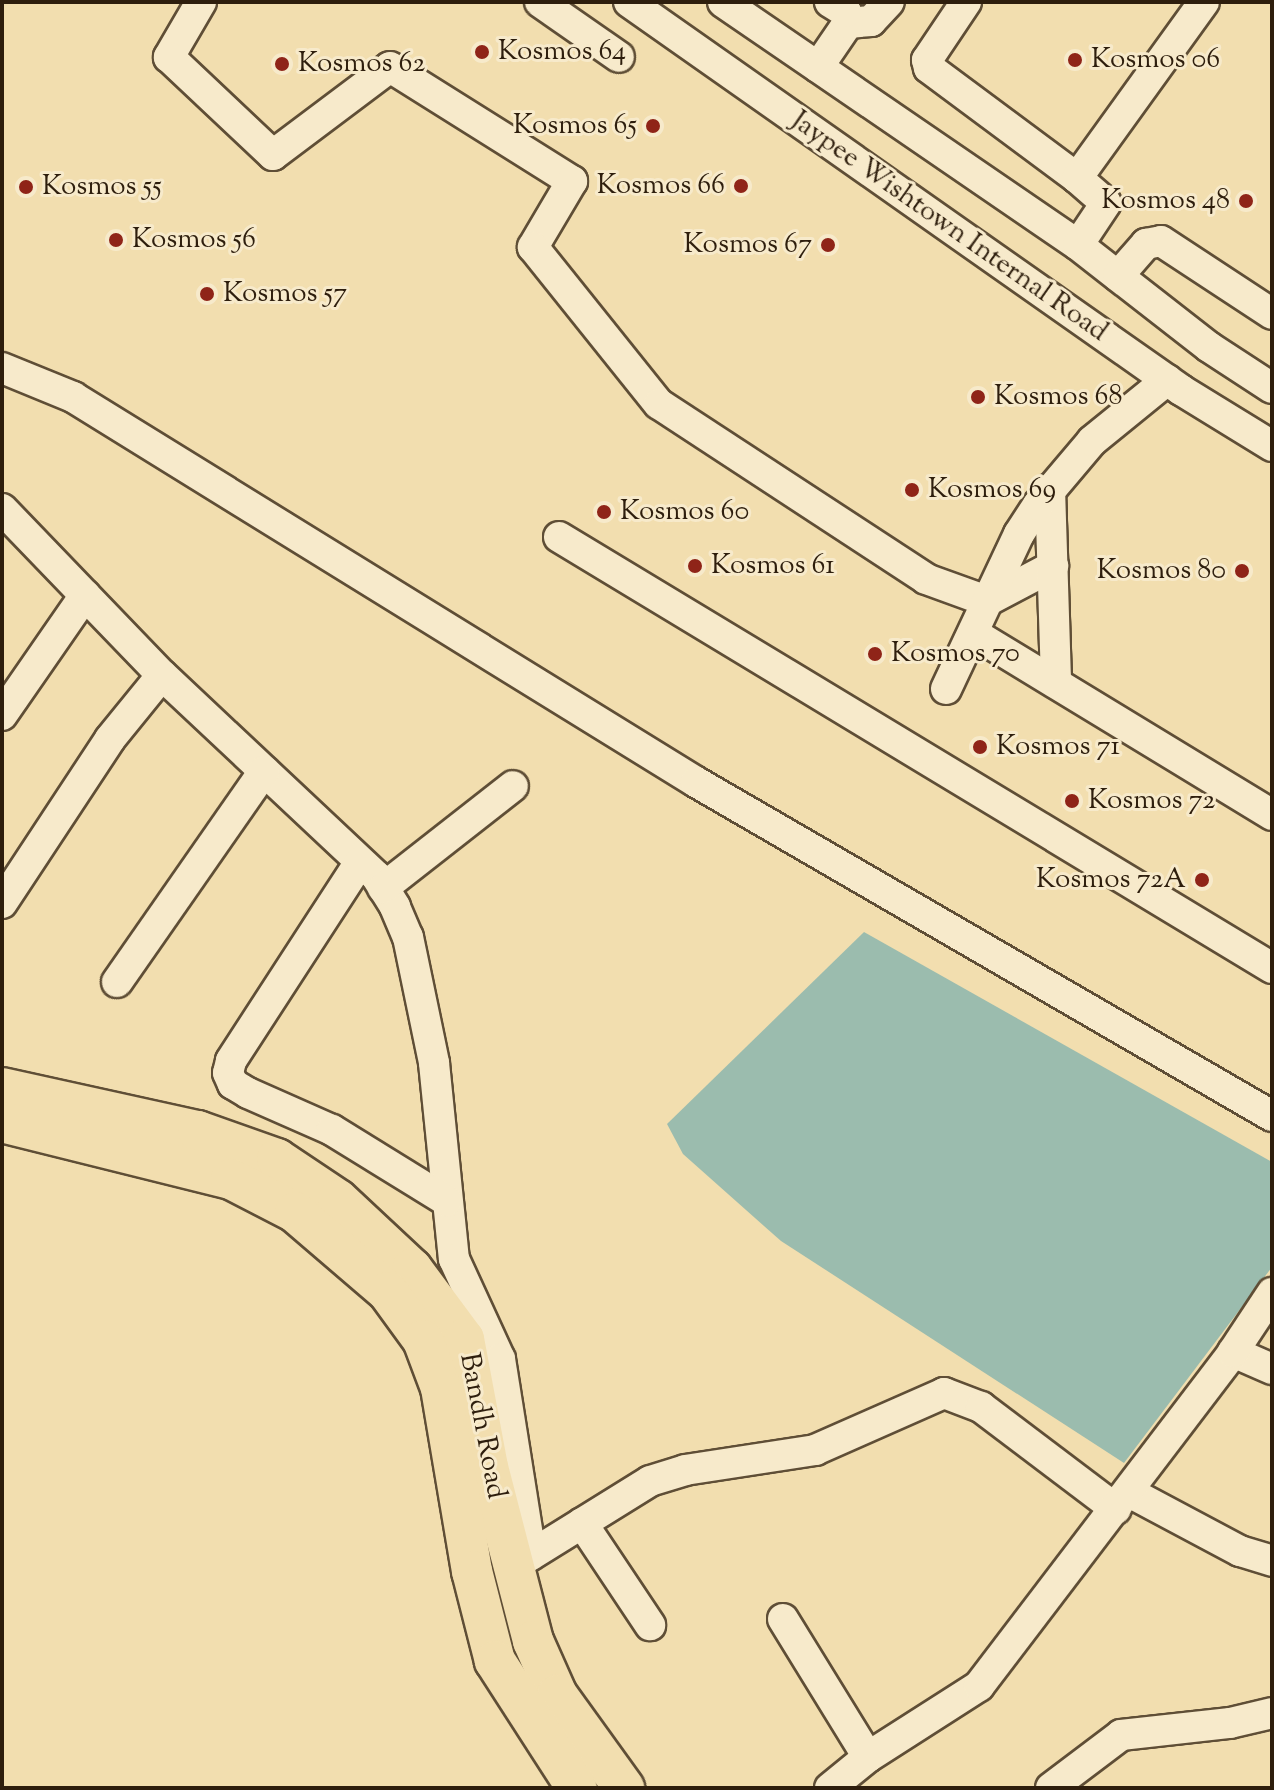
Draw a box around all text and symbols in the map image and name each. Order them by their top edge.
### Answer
place label: Kosmos 64 [498,35,626,69]
marker: Kosmos 64 [473,43,491,61]
place label: Kosmos 06 [1091,43,1220,77]
place label: Kosmos 62 [298,47,425,81]
marker: Kosmos 06 [1066,51,1084,69]
marker: Kosmos 62 [273,55,291,73]
street label: Jaypee Wishtown Internal Road [784,105,1114,349]
place label: Kosmos 65 [513,109,637,143]
marker: Kosmos 65 [644,117,662,135]
place label: Kosmos 66 [597,169,725,203]
place label: Kosmos 55 [42,170,162,204]
marker: Kosmos 66 [732,177,750,195]
marker: Kosmos 55 [17,178,35,196]
place label: Kosmos 48 [1101,184,1230,218]
marker: Kosmos 48 [1237,192,1255,210]
place label: Kosmos 56 [132,223,256,257]
place label: Kosmos 67 [684,228,812,262]
marker: Kosmos 56 [107,231,125,249]
marker: Kosmos 67 [819,236,837,254]
place label: Kosmos 57 [223,277,347,311]
marker: Kosmos 57 [198,285,216,303]
place label: Kosmos 68 [994,380,1122,414]
marker: Kosmos 68 [969,388,987,406]
place label: Kosmos 69 [928,473,1056,507]
marker: Kosmos 69 [903,481,921,499]
place label: Kosmos 60 [620,495,749,529]
marker: Kosmos 60 [595,503,613,521]
place label: Kosmos 61 [711,549,835,583]
place label: Kosmos 80 [1097,554,1226,588]
marker: Kosmos 61 [686,557,704,575]
marker: Kosmos 80 [1233,562,1251,580]
place label: Kosmos 70 [891,637,1020,671]
marker: Kosmos 70 [866,645,884,663]
place label: Kosmos 71 [996,730,1120,764]
marker: Kosmos 71 [971,738,989,756]
place label: Kosmos 72 [1088,784,1215,818]
marker: Kosmos 72 [1063,792,1081,810]
place label: Kosmos 72A [1036,863,1186,897]
marker: Kosmos 72A [1193,871,1211,889]
street label: Bandh Road [451,1350,513,1502]

